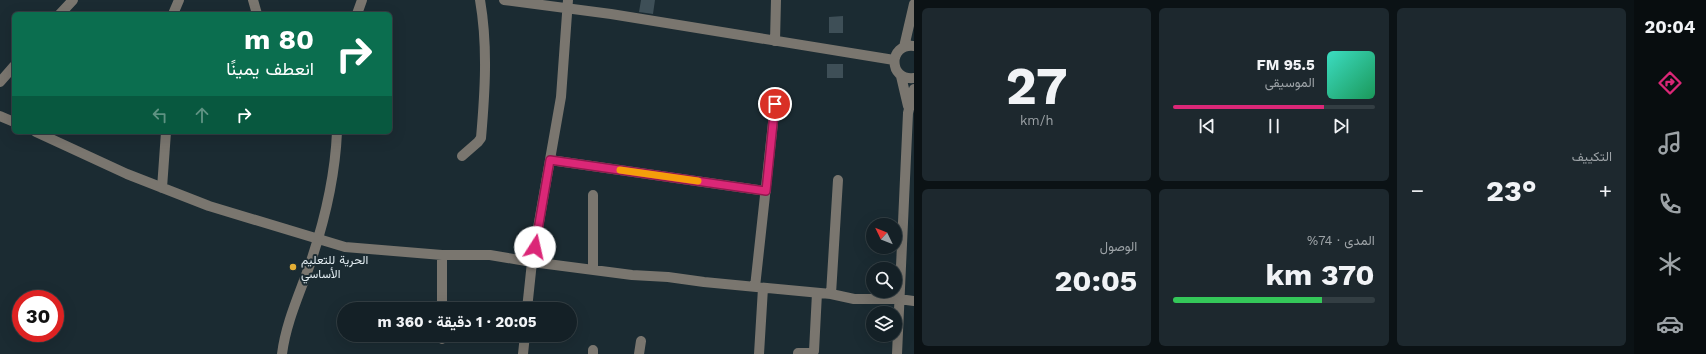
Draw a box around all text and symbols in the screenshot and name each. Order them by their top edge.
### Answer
text: 20:04 [1645,16,1696,37]
text: 80 m [244,23,314,56]
icon: right [328,28,380,80]
text: 27 [1006,56,1068,117]
text: 95.5 FM [1257,56,1315,74]
text: انعطف يمينًا [226,58,314,79]
icon: directions [1656,69,1684,97]
text: الموسيقى [1265,75,1315,90]
pin [758,87,792,121]
icon: arrive [764,93,786,115]
icon: left [149,104,171,126]
icon: ahead [191,104,213,126]
icon: right [233,104,255,126]
text: km/h [1020,113,1053,128]
icon: previous [1196,115,1218,137]
icon: pause [1263,115,1285,137]
icon: next [1330,115,1352,137]
icon: music [1656,129,1684,157]
text: التكييف [1572,149,1612,164]
text: 23° [1486,173,1537,208]
text: − [1411,178,1424,203]
text: + [1599,178,1612,203]
icon: phone [1656,190,1684,218]
north arrow [866,218,902,254]
map controls [866,218,902,342]
position arrow [514,226,556,268]
text: المدى · 74% [1307,233,1375,248]
text: الوصول [1100,239,1137,254]
icon: climate [1656,250,1684,278]
place label: الحرية للتعليم الأساسي [301,253,368,284]
text: 370 km [1265,257,1375,292]
marker: الحرية للتعليم الأساسي [288,262,298,272]
button: search [866,262,902,298]
text: 20:05 [1054,263,1137,298]
speed limit sign: 30 [12,290,64,342]
button: layers [866,306,902,342]
icon: car [1656,310,1684,338]
text: 20:05 · 1 دقيقة · 360 m [377,313,537,331]

